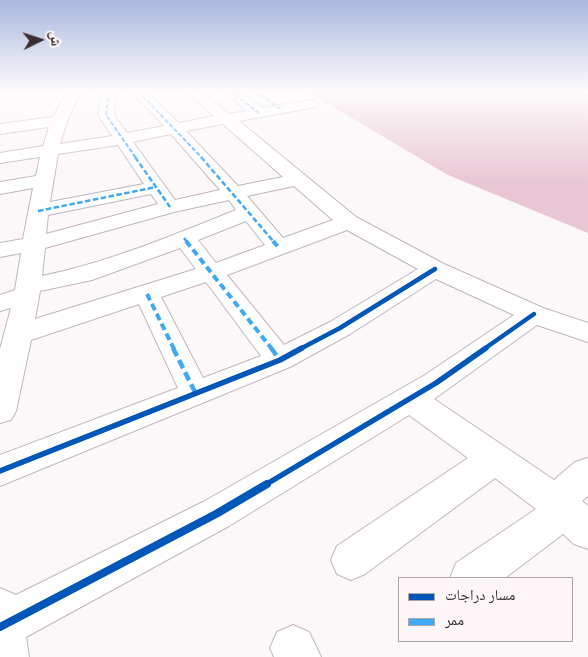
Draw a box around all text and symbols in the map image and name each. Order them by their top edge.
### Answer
north arrow [15,15,65,65]
text: ش [46,31,64,47]
legend [398,577,573,642]
text: مسار دراجات [445,586,515,604]
text: ممر [445,611,464,629]

